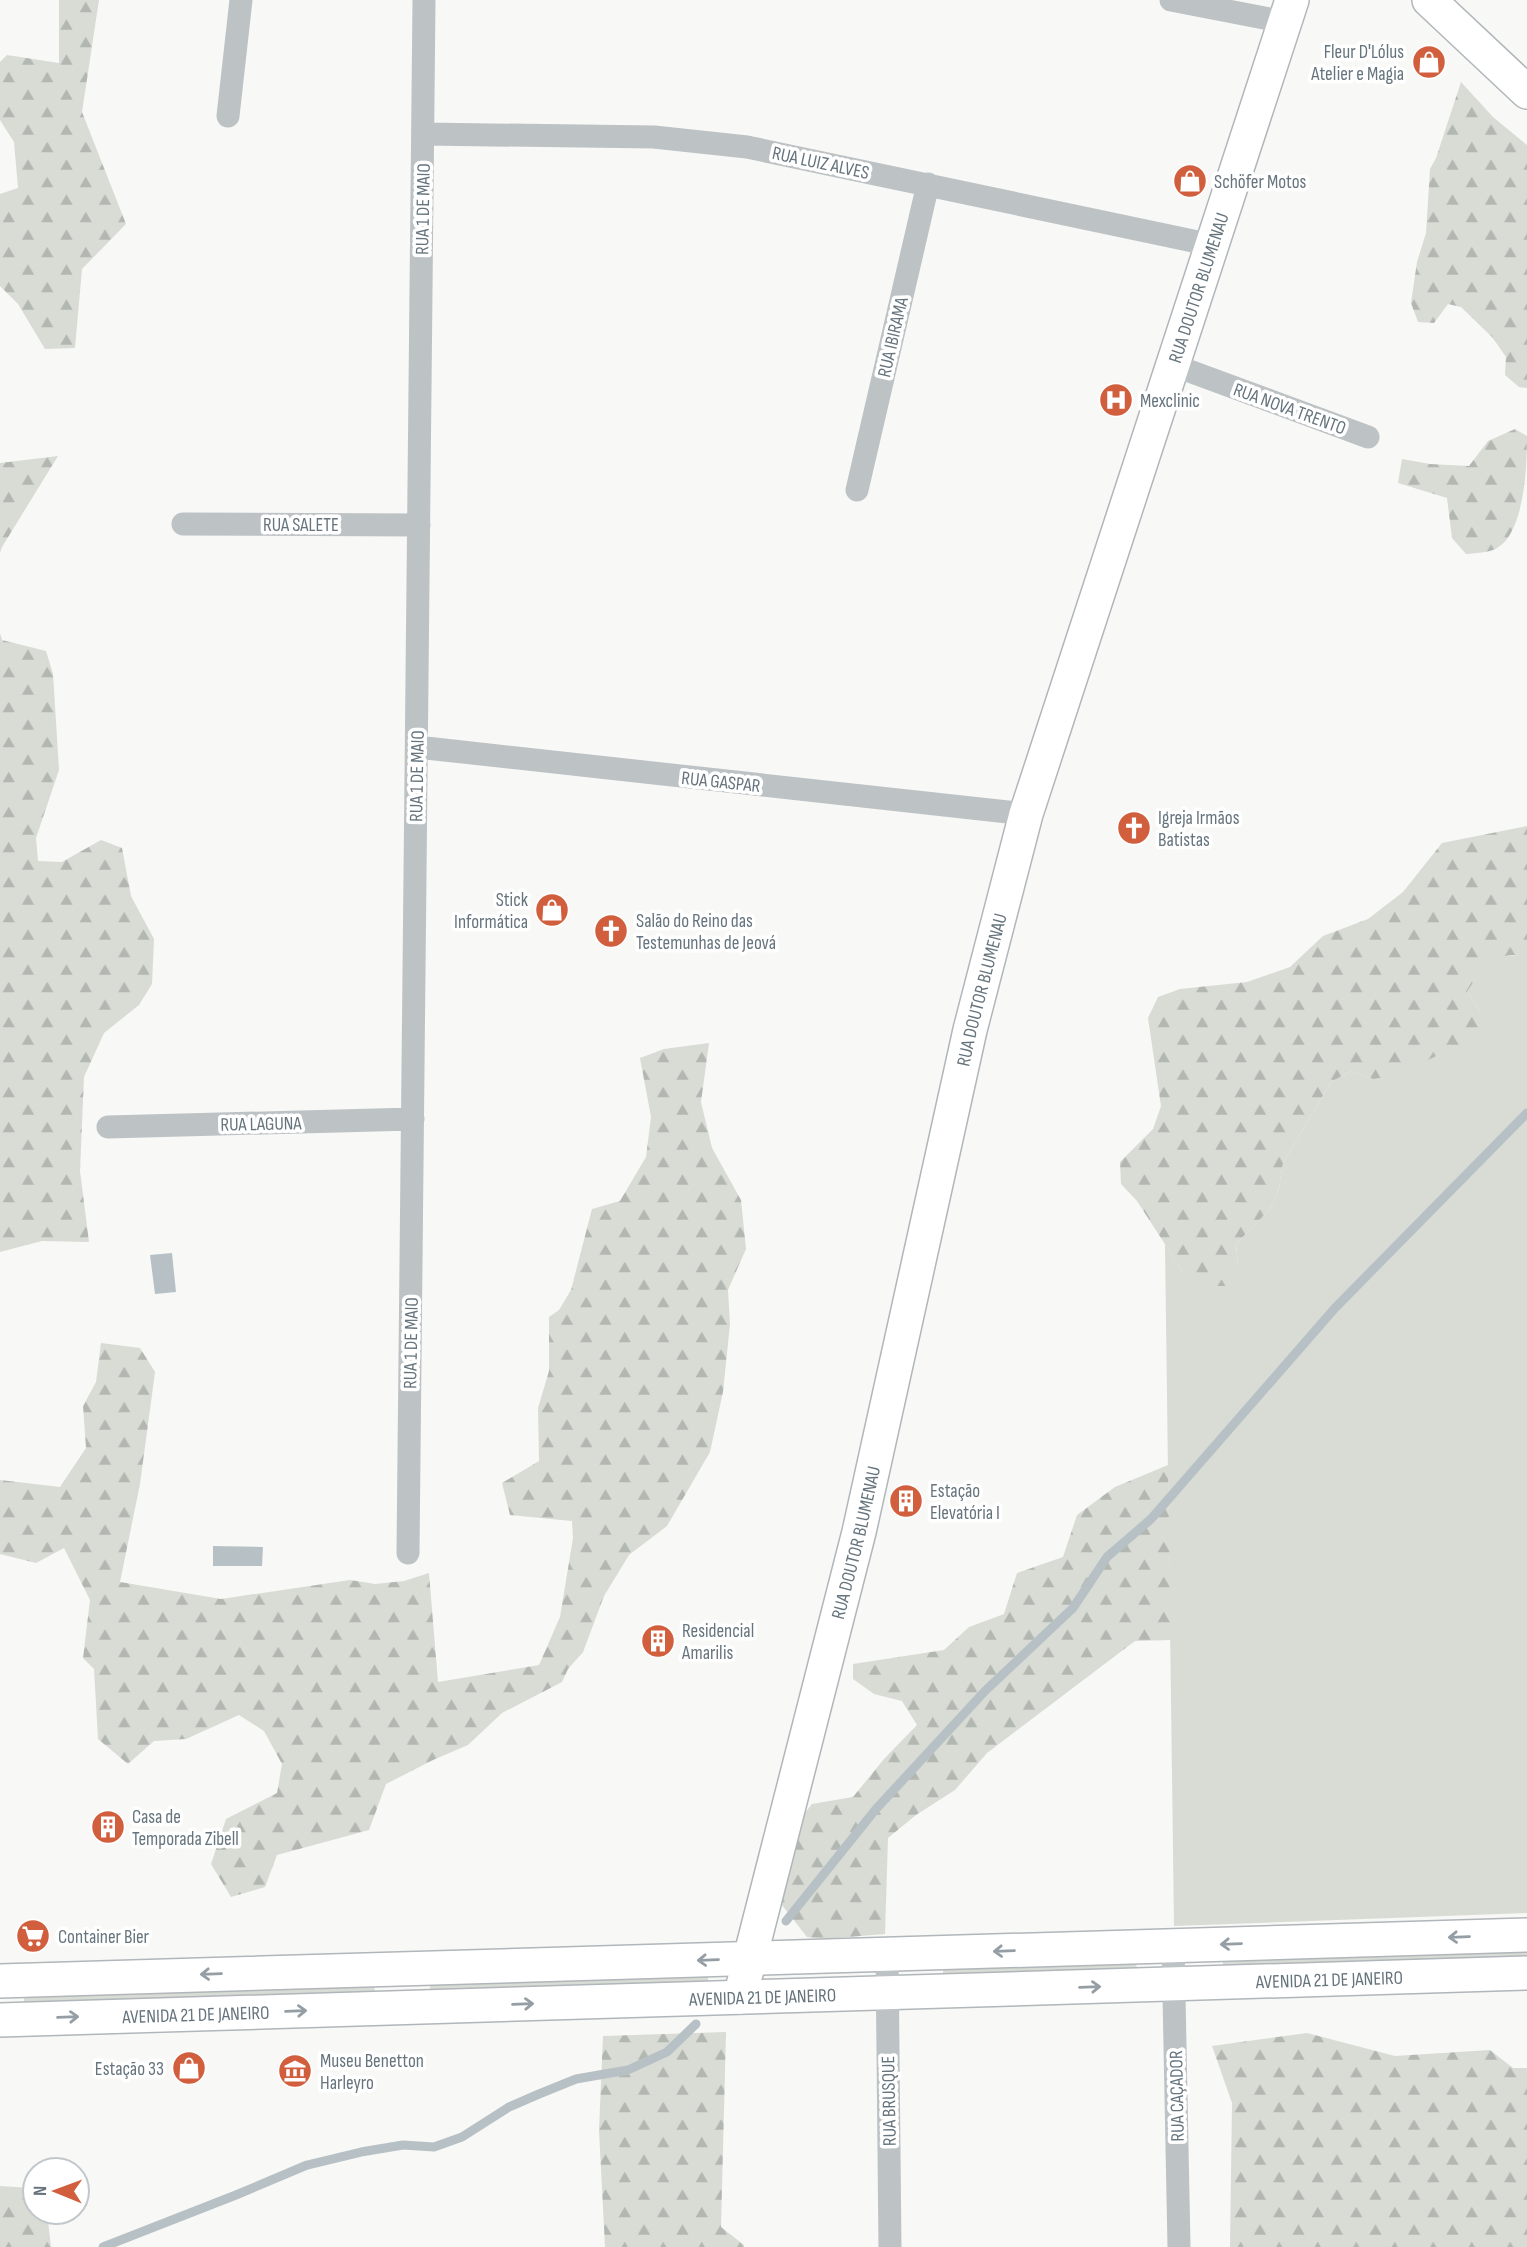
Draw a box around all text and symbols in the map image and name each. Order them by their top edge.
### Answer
place label: Fleur D'Lólus Atelier e Magia [1310,41,1404,86]
shop icon: Fleur D'Lólus Atelier e Magia [1410,43,1448,81]
street label: RUA LUIZ ALVES [770,142,871,185]
shop icon: Schöfer Motos [1171,162,1209,200]
street label: RUA 1 DE MAIO [411,163,436,255]
place label: Schöfer Motos [1214,171,1307,194]
street label: RUA DOUTOR BLUMENAU [1164,210,1235,366]
street label: RUA IBIRAMA [873,294,914,380]
street label: RUA NOVA TRENTO [1230,378,1349,440]
hospital icon: Mexclinic [1097,381,1135,419]
place label: Mexclinic [1140,390,1200,413]
street label: RUA SALETE [263,514,339,537]
street label: RUA 1 DE MAIO [405,730,430,822]
street label: RUA GASPAR [680,767,762,798]
place label: Igreja Irmãos Batistas [1158,807,1240,852]
church icon: Igreja Irmãos Batistas [1115,809,1153,847]
place label: Stick Informática [454,889,529,934]
shop icon: Stick Informática [533,891,571,929]
place label: Salão do Reino das Testemunhas de Jeová [636,910,776,955]
street label: RUA DOUTOR BLUMENAU [952,911,1013,1068]
church icon: Salão do Reino das Testemunhas de Jeová [592,912,630,950]
street label: RUA LAGUNA [220,1112,303,1137]
street label: RUA 1 DE MAIO [399,1297,424,1389]
street label: RUA DOUTOR BLUMENAU [827,1464,886,1622]
place label: Estação Elevatória I [930,1480,1000,1525]
building icon: Estação Elevatória I [887,1482,925,1520]
place label: Residencial Amarilis [681,1620,754,1665]
building icon: Residencial Amarilis [639,1622,677,1660]
place label: Casa de Temporada Zibell [132,1806,239,1851]
building icon: Casa de Temporada Zibell [89,1808,127,1846]
supermarket icon: Container Bier [14,1917,52,1955]
place label: Container Bier [58,1926,150,1949]
one-way arrow [1448,1931,1471,1944]
one-way arrow [1220,1937,1243,1951]
one-way arrow [993,1944,1016,1958]
one-way arrow [697,1953,720,1966]
street label: AVENIDA 21 DE JANEIRO [1255,1967,1403,1994]
one-way arrow [200,1968,223,1981]
one-way arrow [1078,1980,1101,1993]
street label: AVENIDA 21 DE JANEIRO [688,1984,837,2012]
one-way arrow [511,1997,534,2010]
street label: AVENIDA 21 DE JANEIRO [121,2002,270,2029]
one-way arrow [284,2004,307,2017]
one-way arrow [56,2011,79,2024]
shop icon: Estação 33 [170,2049,208,2087]
place label: Museu Benetton Harleyro [320,2050,424,2095]
street label: RUA CAÇADOR [1165,2050,1190,2142]
museum icon: Museu Benetton Harleyro [276,2052,314,2090]
street label: RUA BRUSQUE [877,2056,902,2146]
place label: Estação 33 [95,2058,164,2081]
north arrow [21,2156,91,2226]
text: N [29,2185,52,2196]

